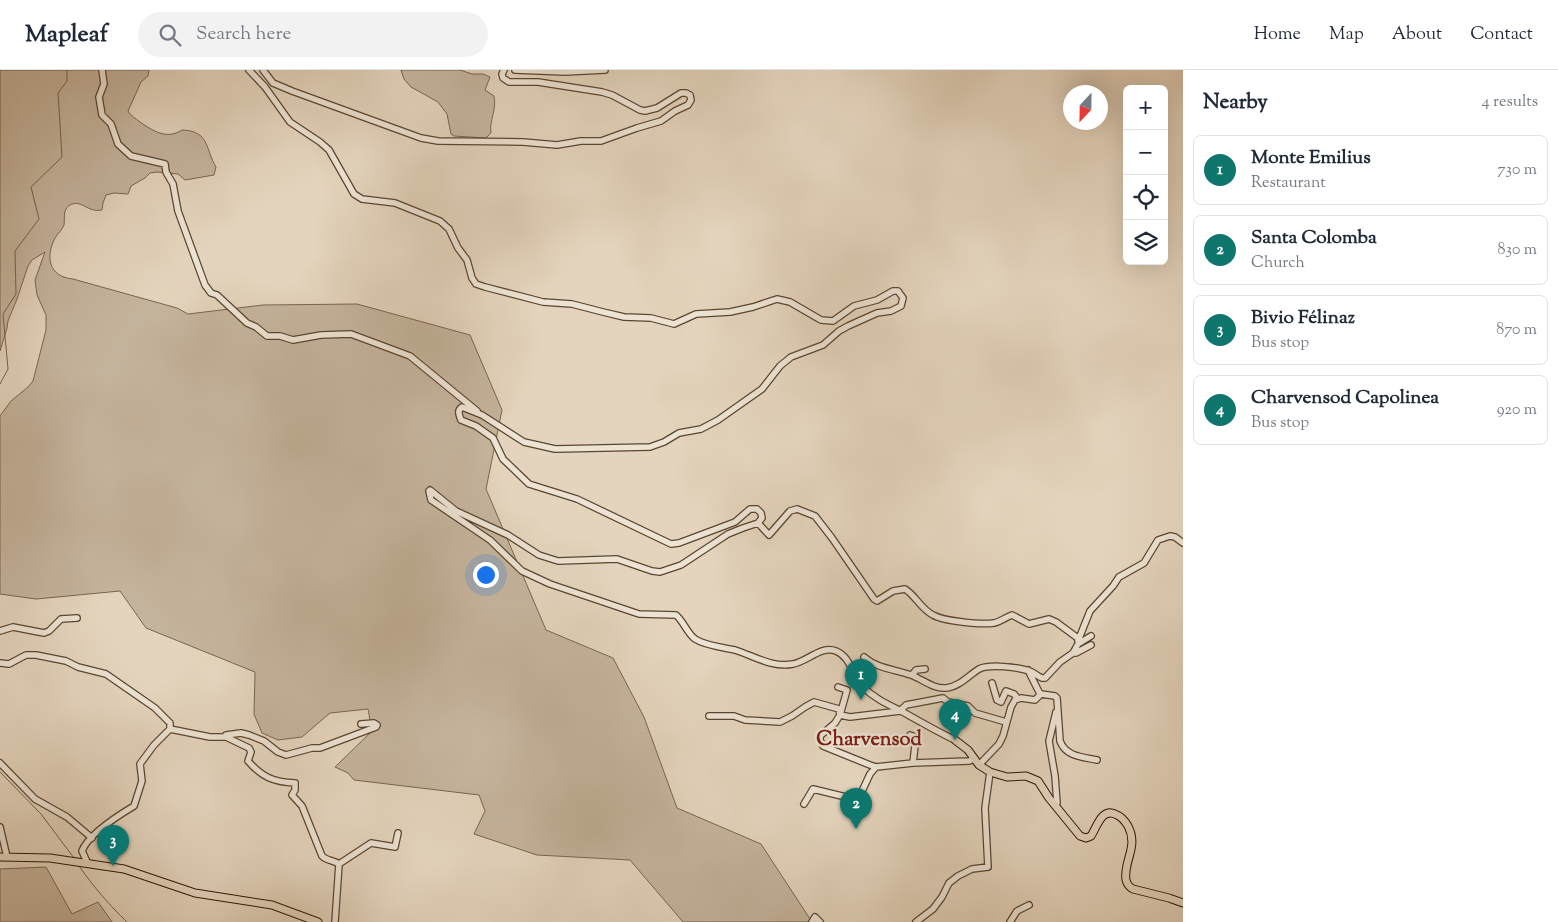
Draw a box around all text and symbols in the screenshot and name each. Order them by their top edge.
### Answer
search box [138,12,488,57]
text: Mapleaf [25,18,108,52]
icon: search [156,21,184,49]
text: Search here [196,21,291,48]
text: Home [1254,22,1301,48]
text: Map [1329,22,1364,48]
text: About [1392,22,1442,48]
text: Contact [1470,22,1533,48]
north arrow [1063,85,1108,130]
map controls [1123,85,1168,265]
button: + [1123,85,1168,130]
text: Nearby [1203,88,1268,118]
text: 4 results [1482,91,1538,114]
button: − [1123,130,1168,175]
text: Monte Emilius [1251,145,1371,172]
text: 1 [1217,159,1223,182]
text: 730 m [1498,159,1537,182]
text: Restaurant [1251,172,1326,195]
button: locate [1123,175,1168,220]
button: layers [1123,220,1168,265]
text: Santa Colomba [1251,225,1377,252]
text: 2 [1216,239,1224,262]
text: 830 m [1498,239,1537,262]
text: Church [1251,252,1305,275]
text: Bivio Félinaz [1251,305,1355,332]
text: 3 [1217,319,1223,342]
text: 870 m [1496,319,1537,342]
text: Bus stop [1251,332,1309,355]
text: Charvensod Capolinea [1251,385,1439,412]
text: 4 [1216,399,1224,422]
text: 920 m [1497,399,1537,422]
text: Bus stop [1251,412,1309,435]
your location [473,562,499,588]
pin: 1 [845,659,877,700]
pin: 4 [939,699,971,740]
district label: Charvensod [816,726,922,755]
pin: 2 [840,788,872,829]
pin: 3 [97,825,129,866]

